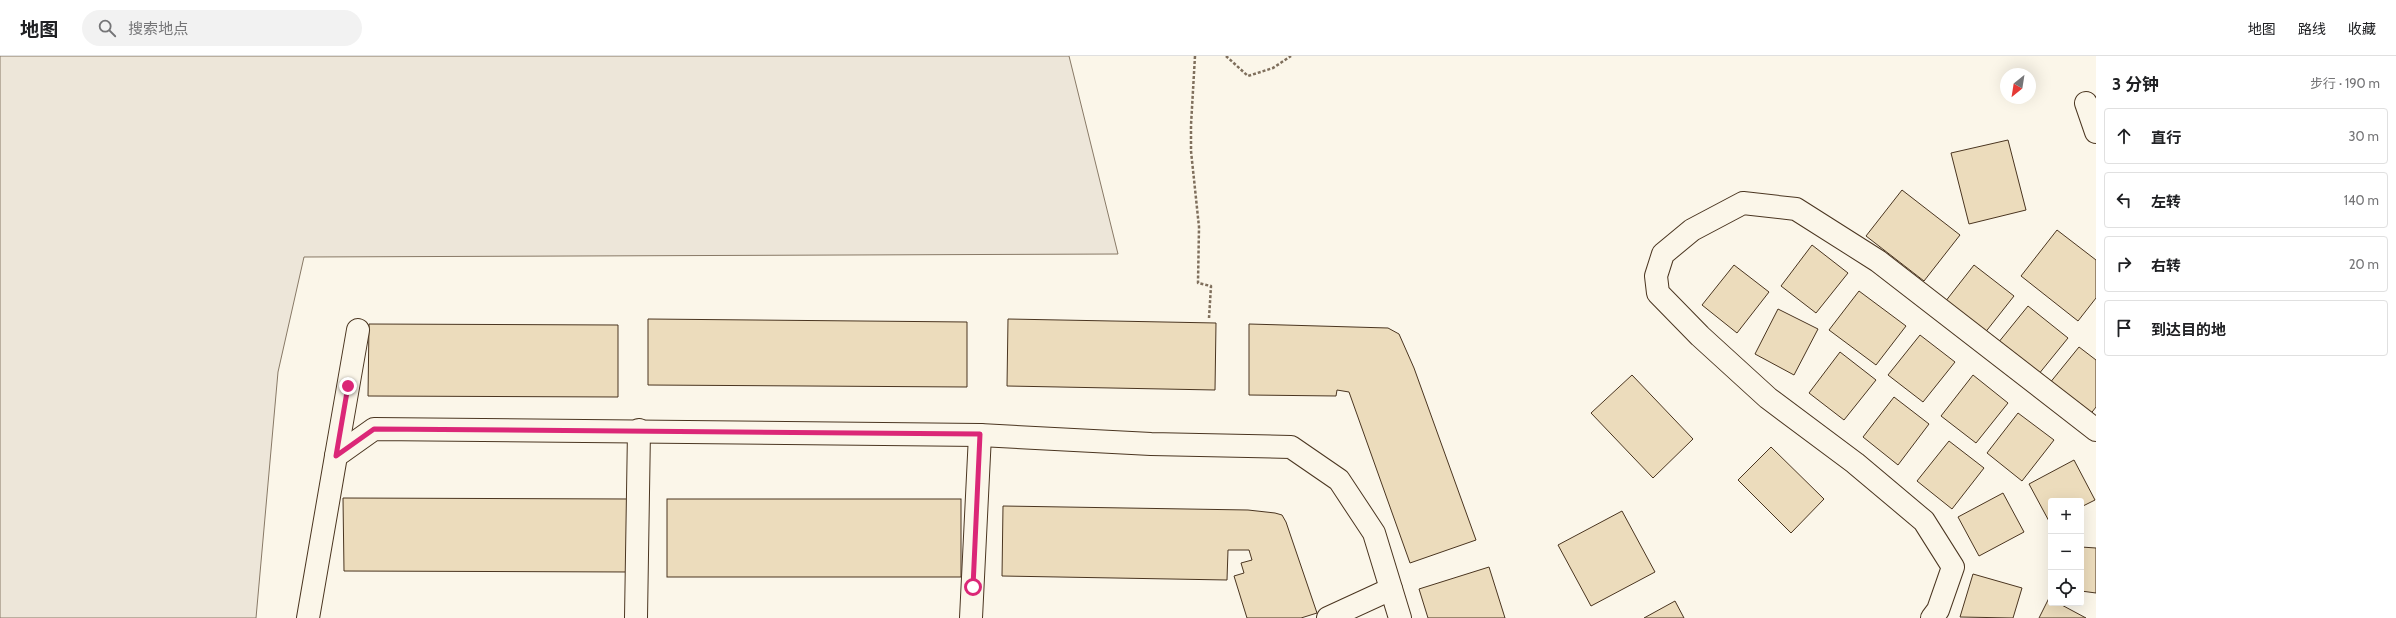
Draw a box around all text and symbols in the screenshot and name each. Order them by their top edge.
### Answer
search box [82,10,362,46]
icon: search [96,17,118,39]
text: 地图 [20,18,58,41]
text: 搜索地点 [128,20,188,38]
text: 地图 [2248,20,2276,38]
text: 路线 [2298,20,2326,38]
text: 收藏 [2348,20,2376,38]
north arrow [2000,68,2036,104]
text: 3 分钟 [2112,74,2159,94]
text: 步行 · 190 m [2310,75,2380,91]
icon: ahead [2113,125,2135,147]
text: 30 m [2349,128,2379,144]
text: 直行 [2151,129,2181,147]
icon: left [2113,189,2135,211]
text: 140 m [2344,192,2379,208]
text: 左转 [2151,193,2181,211]
icon: right [2113,253,2135,275]
text: 20 m [2349,256,2379,272]
text: 右转 [2151,257,2181,275]
icon: arrive [2113,317,2135,339]
text: 到达目的地 [2151,321,2226,339]
route end [339,377,357,395]
map controls [2048,498,2084,606]
button: + [2048,498,2084,534]
button: − [2048,534,2084,570]
button: locate [2048,570,2084,606]
route start [964,578,982,596]

